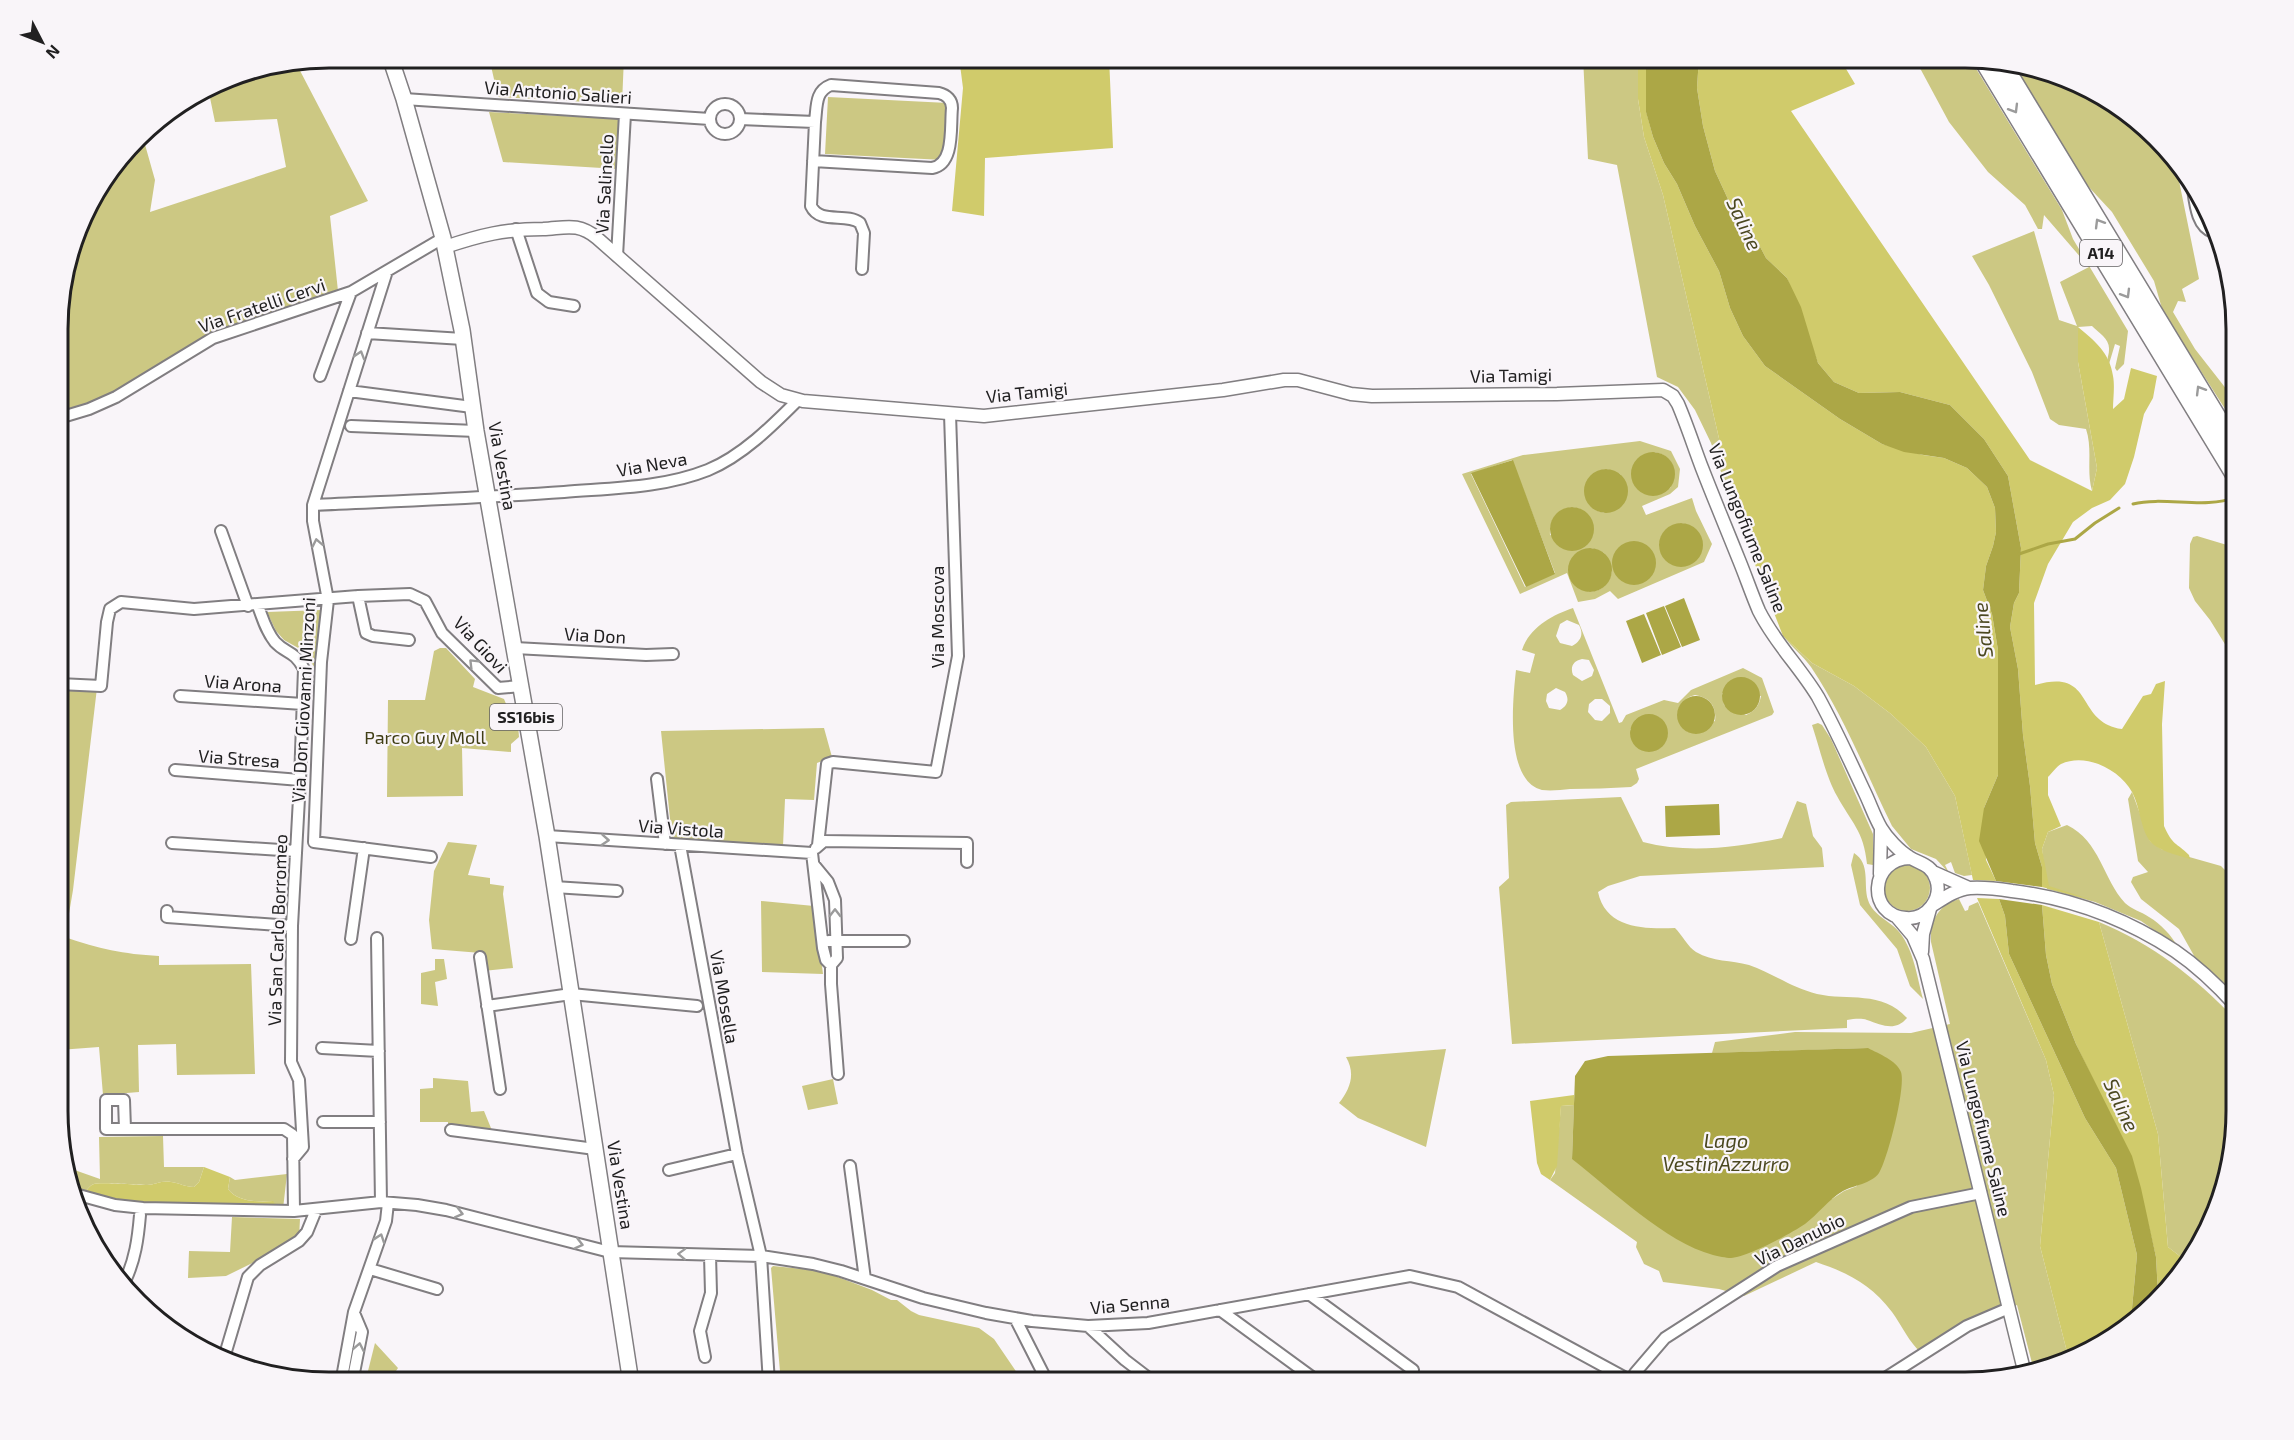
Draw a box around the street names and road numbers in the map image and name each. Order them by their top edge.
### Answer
street label: Via Antonio Salieri [484,76,633,108]
street label: Via Salinello [590,133,618,235]
road number: A14 [2080,240,2122,266]
street label: Via Fratelli Cervi [195,273,328,337]
street label: Via Tamigi [1470,363,1552,387]
street label: Via Tamigi [985,377,1069,407]
street label: Via Vestina [484,420,522,512]
street label: Via Lungofiume Saline [1704,440,1792,615]
street label: Via Neva [615,447,689,481]
street label: Via Moscova [926,566,948,668]
street label: Via Don Giovanni Minzoni [287,597,319,803]
street label: Via Giovi [449,612,512,677]
street label: Via Don [564,622,627,648]
street label: Via Arona [204,669,283,697]
road number: SS16bis [490,704,562,730]
street label: Via Stresa [197,744,281,772]
street label: Via Vistola [638,814,725,842]
street label: Via San Carlo Borromeo [263,834,291,1026]
street label: Via Mosella [706,948,744,1045]
street label: Via Lungofiume Saline [1952,1039,2016,1219]
street label: Via Vestina [603,1139,639,1231]
street label: Via Danubio [1751,1208,1848,1270]
street label: Via Senna [1089,1290,1171,1318]

